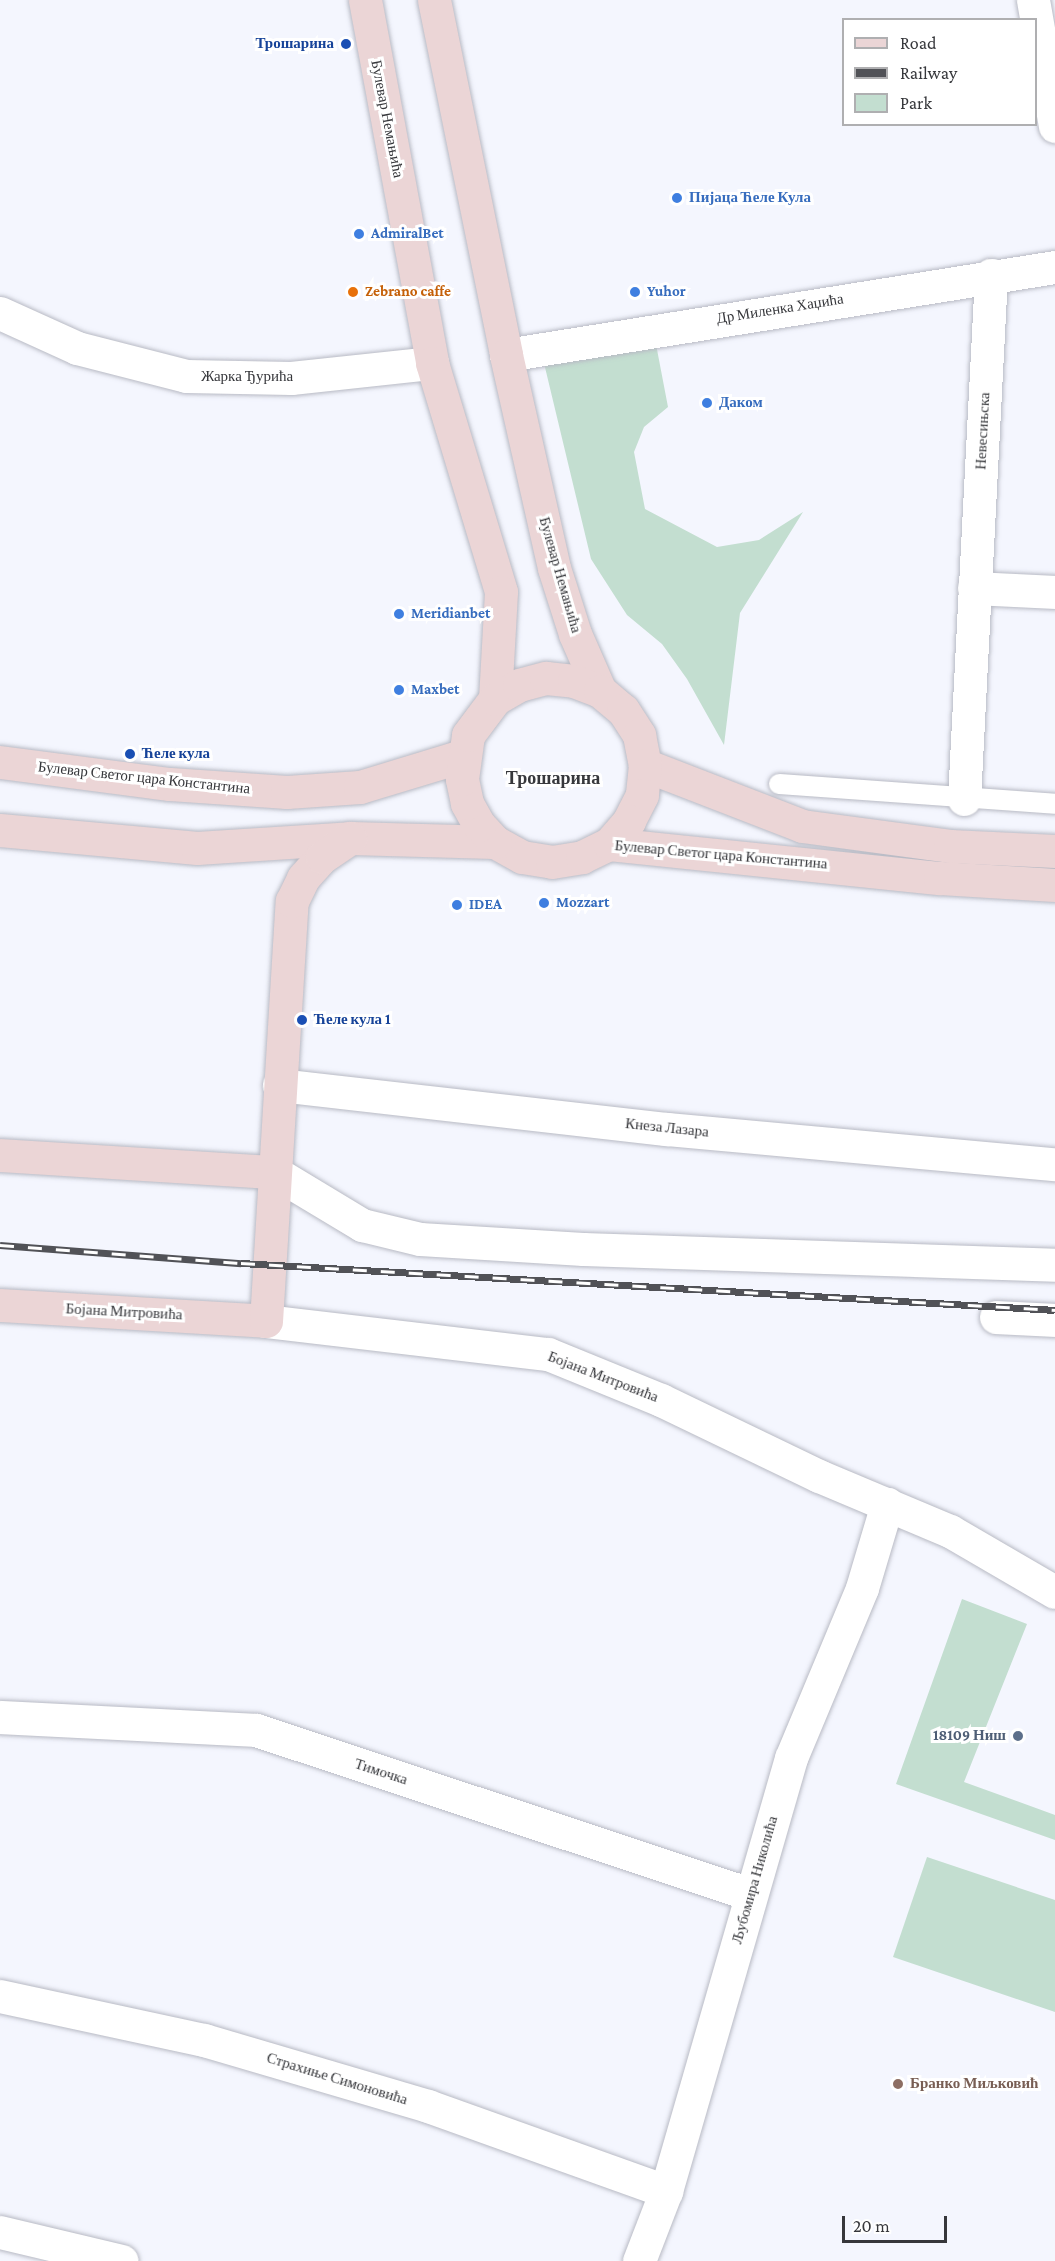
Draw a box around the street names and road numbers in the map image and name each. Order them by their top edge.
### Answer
street label: Булевар Немањића [367,59,407,179]
street label: Др Миленка Хаџића [715,290,845,328]
street label: Жарка Ђурића [201,368,293,386]
street label: Невесињска [972,392,994,470]
street label: Булевар Немањића [535,515,585,635]
street label: Булевар Светог цара Константина [37,758,251,798]
street label: Булевар Светог цара Константина [614,837,828,873]
street label: Кнеза Лазара [624,1115,710,1141]
street label: Бојана Митровића [65,1300,183,1324]
street label: Бојана Митровића [545,1348,661,1406]
street label: Тимочка [352,1755,410,1789]
street label: Љубомира Николића [728,1814,782,1946]
street label: Страхиње Симоновића [264,2049,410,2109]

